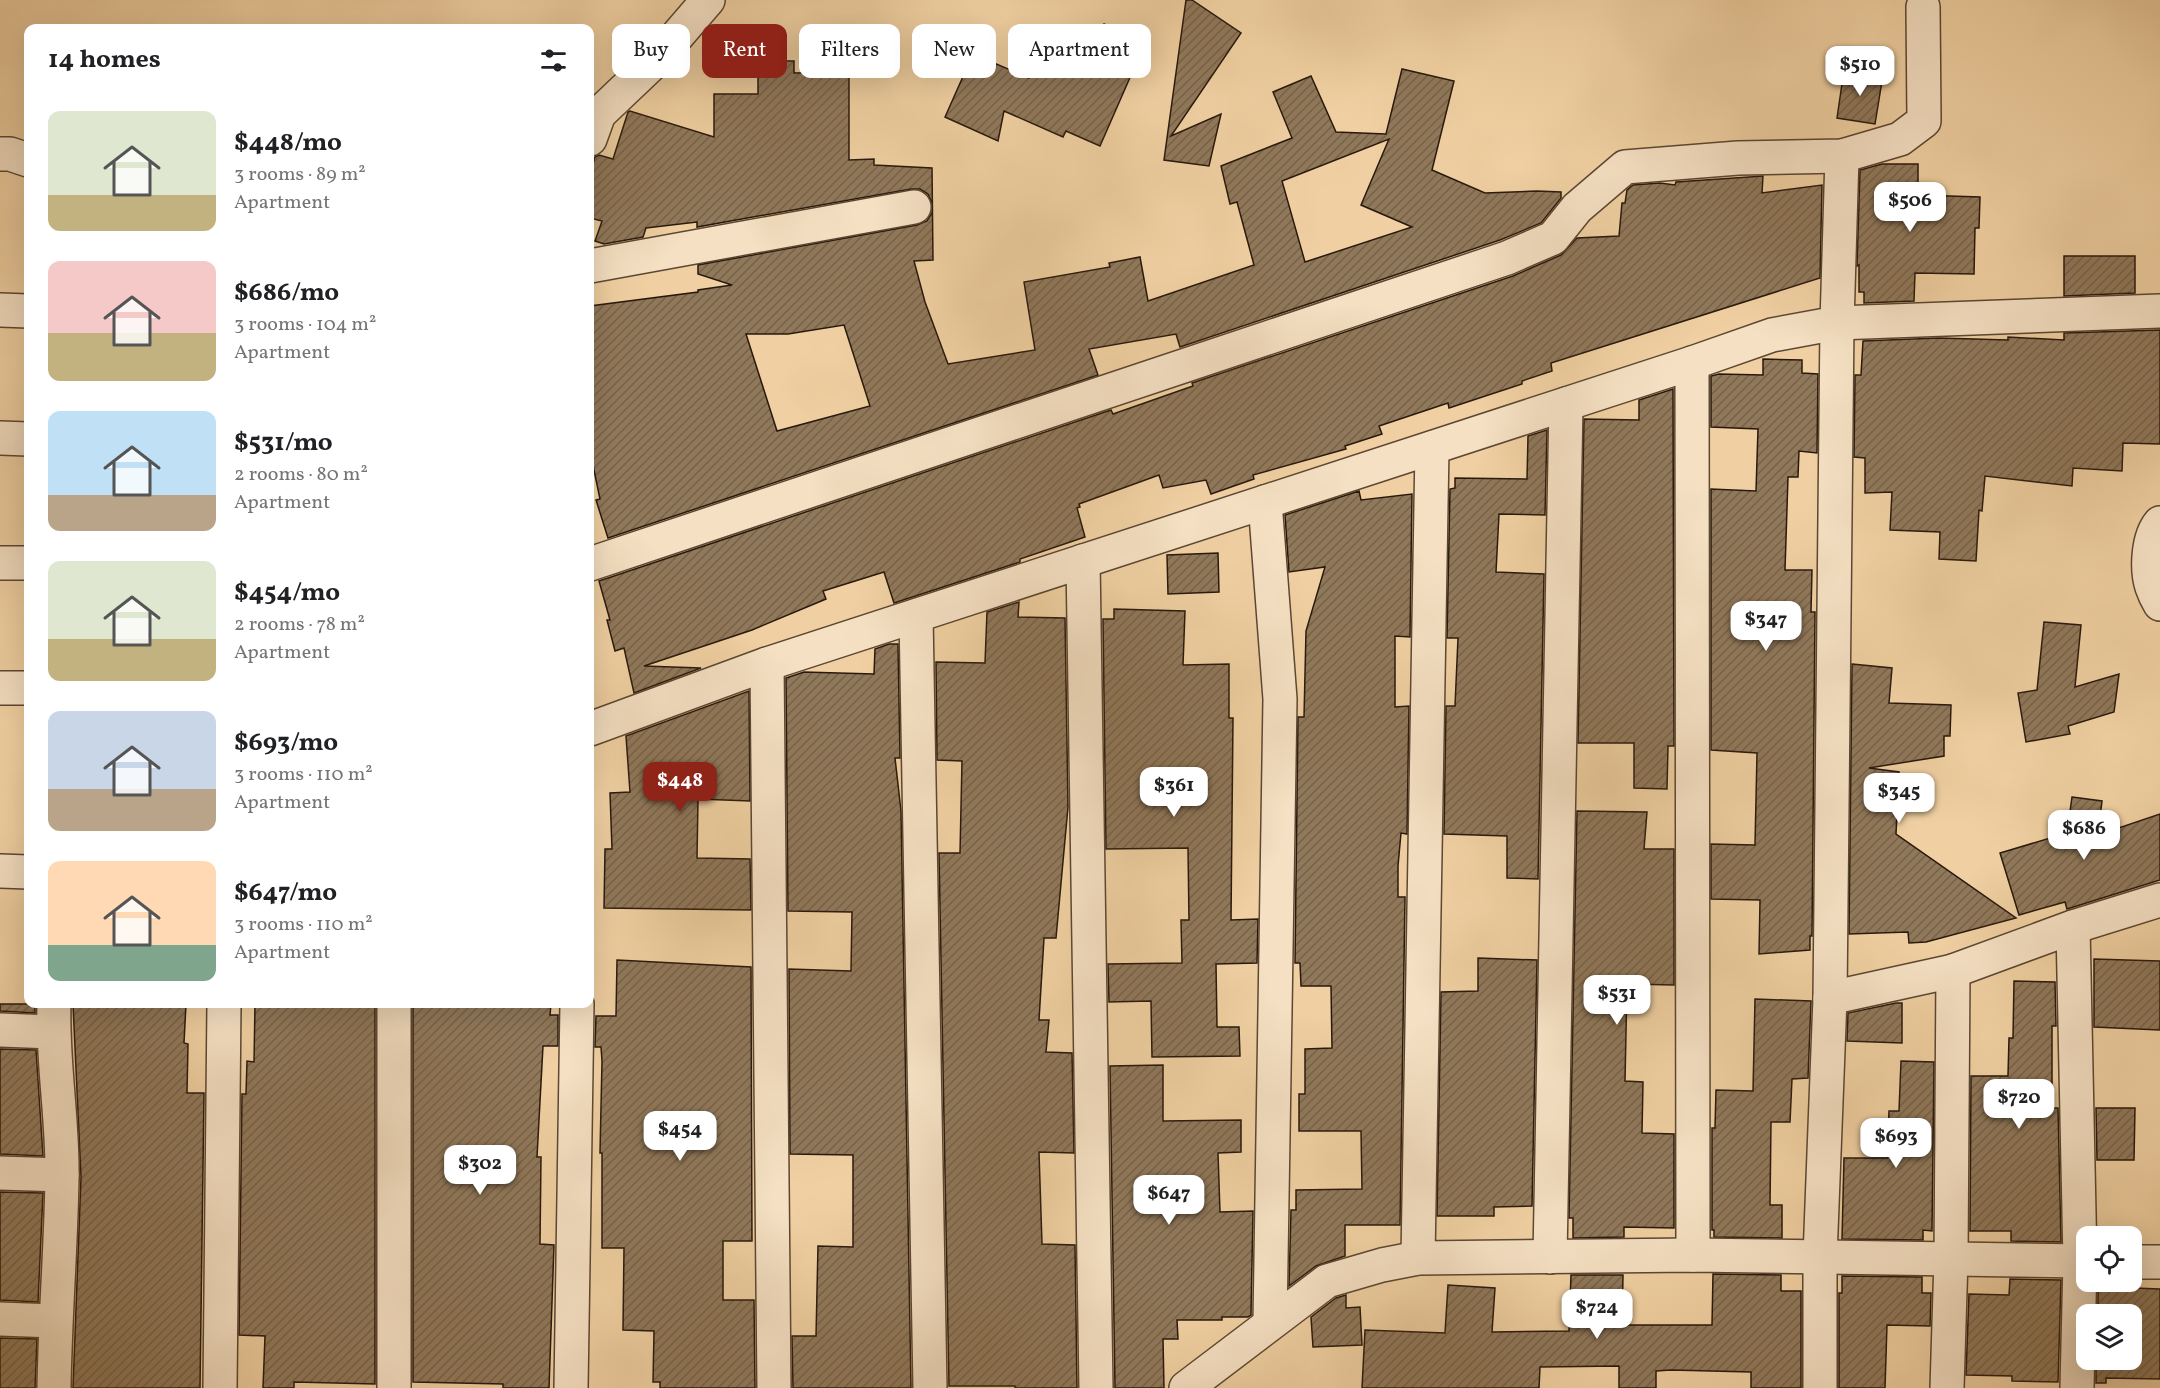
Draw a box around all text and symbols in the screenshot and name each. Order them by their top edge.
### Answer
chip: Buy [612,24,690,78]
chip: Rent [702,24,787,78]
chip: Filters [799,24,900,78]
chip: New [912,24,996,78]
chip: Apartment [1008,24,1151,78]
text: 14 homes [48,42,161,78]
icon: filters [537,44,570,77]
pin: $510 [1824,46,1896,97]
text: $510 [1839,51,1881,79]
text: $448/mo [234,125,342,161]
icon: home [96,135,168,207]
text: 3 rooms · 89 m² [234,161,366,189]
pin: $506 [1874,182,1946,233]
text: $506 [1888,187,1932,215]
text: Apartment [234,189,330,217]
text: $686/mo [234,275,339,311]
icon: home [96,285,168,357]
text: 3 rooms · 104 m² [234,311,376,339]
text: Apartment [234,339,330,367]
text: $531/mo [234,425,333,461]
icon: home [96,435,168,507]
text: 2 rooms · 80 m² [234,461,368,489]
text: Apartment [234,489,330,517]
text: $454/mo [234,575,340,611]
icon: home [96,585,168,657]
pin: $347 [1730,601,1802,652]
text: $347 [1745,606,1787,634]
text: 2 rooms · 78 m² [234,611,365,639]
text: Apartment [234,639,330,667]
text: $693/mo [234,725,338,761]
icon: home [96,735,168,807]
text: 3 rooms · 110 m² [234,761,373,789]
pin: $448 [644,762,716,813]
text: $448 [657,767,703,795]
pin: $361 [1138,767,1210,818]
text: $361 [1154,772,1194,800]
pin: $345 [1863,773,1935,824]
text: $345 [1878,778,1920,806]
text: Apartment [234,789,330,817]
pin: $686 [2048,810,2120,861]
text: $686 [2062,815,2106,843]
text: $647/mo [234,875,337,911]
icon: home [96,885,168,957]
text: 3 rooms · 110 m² [234,911,373,939]
text: Apartment [234,939,330,967]
pin: $531 [1581,975,1653,1026]
text: $531 [1597,980,1637,1008]
pin: $720 [1983,1079,2055,1130]
text: $720 [1997,1084,2041,1112]
pin: $454 [644,1111,716,1162]
text: $454 [658,1116,702,1144]
pin: $693 [1860,1118,1932,1169]
text: $693 [1874,1123,1918,1151]
pin: $302 [444,1145,516,1196]
text: $302 [458,1150,502,1178]
pin: $647 [1133,1175,1205,1226]
text: $647 [1147,1180,1191,1208]
map controls [2076,1226,2142,1370]
button: locate [2076,1226,2142,1292]
pin: $724 [1561,1289,1633,1340]
text: $724 [1576,1294,1618,1322]
button: layers [2076,1304,2142,1370]

